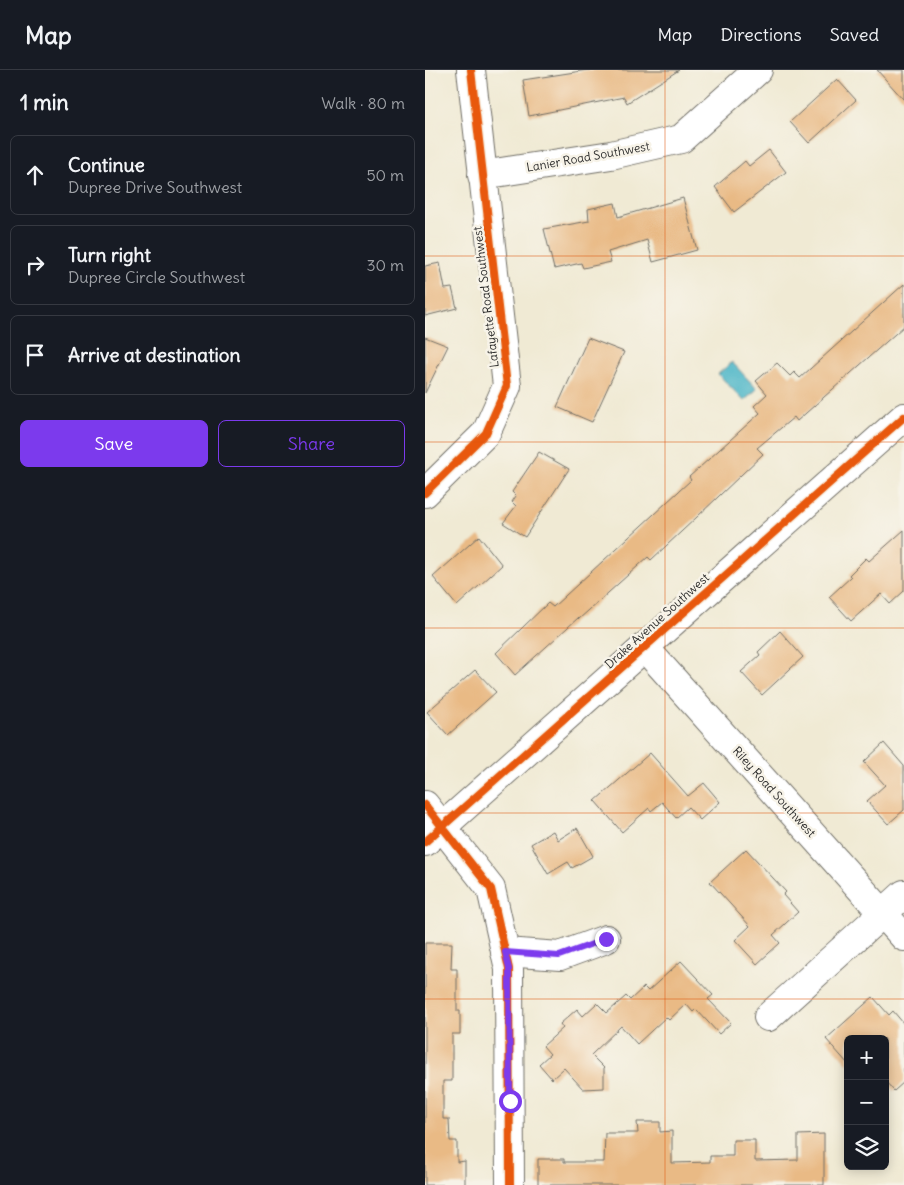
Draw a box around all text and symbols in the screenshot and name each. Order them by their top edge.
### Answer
text: Map [25,20,72,50]
text: Map [657,23,692,46]
text: Directions [720,23,802,46]
text: Saved [830,23,879,46]
text: 1 min [20,89,69,116]
text: Walk · 80 m [321,93,405,113]
street label: Lanier Road Southwest [525,138,651,175]
text: Continue [68,153,145,177]
icon: ahead [21,161,49,189]
text: 50 m [366,165,404,185]
text: Dupree Drive Southwest [68,177,242,197]
street label: Lafayette Road Southwest [469,226,502,369]
text: Turn right [68,243,151,267]
icon: right [21,251,49,279]
text: 30 m [367,255,404,275]
text: Dupree Circle Southwest [68,267,245,287]
icon: arrive [21,341,49,369]
text: Arrive at destination [68,343,241,367]
button: Save [20,420,208,467]
button: Share [218,420,405,467]
street label: Drake Avenue Southwest [601,570,712,671]
street label: Riley Road Southwest [730,743,819,840]
route end [595,928,618,951]
map controls [844,1035,889,1170]
button: + [844,1035,889,1080]
button: − [844,1080,889,1125]
route start [499,1090,522,1113]
button: layers [844,1125,889,1170]

